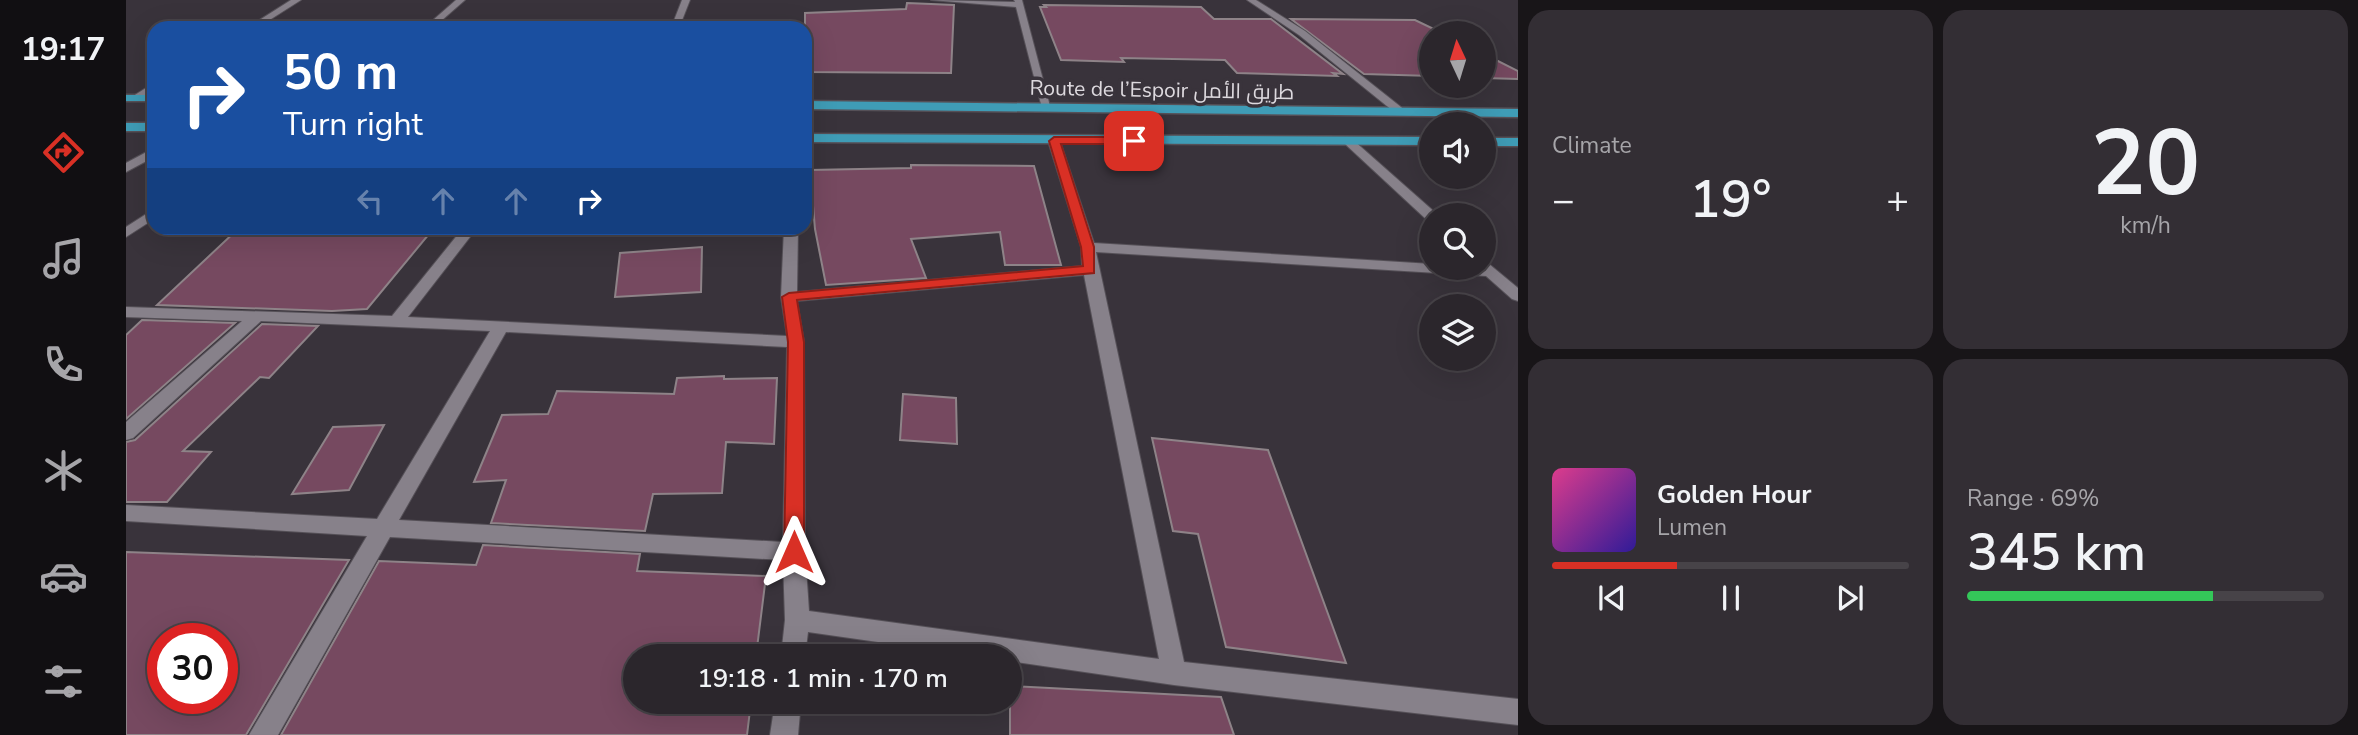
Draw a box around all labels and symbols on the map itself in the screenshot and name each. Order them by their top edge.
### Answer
north arrow [1419,21,1496,98]
street label: Route de l’Espoir طريق الأمل [1029,74,1295,106]
pin [1104,111,1164,171]
position arrow [757,515,831,589]
speed limit sign: 30 [147,623,238,714]

